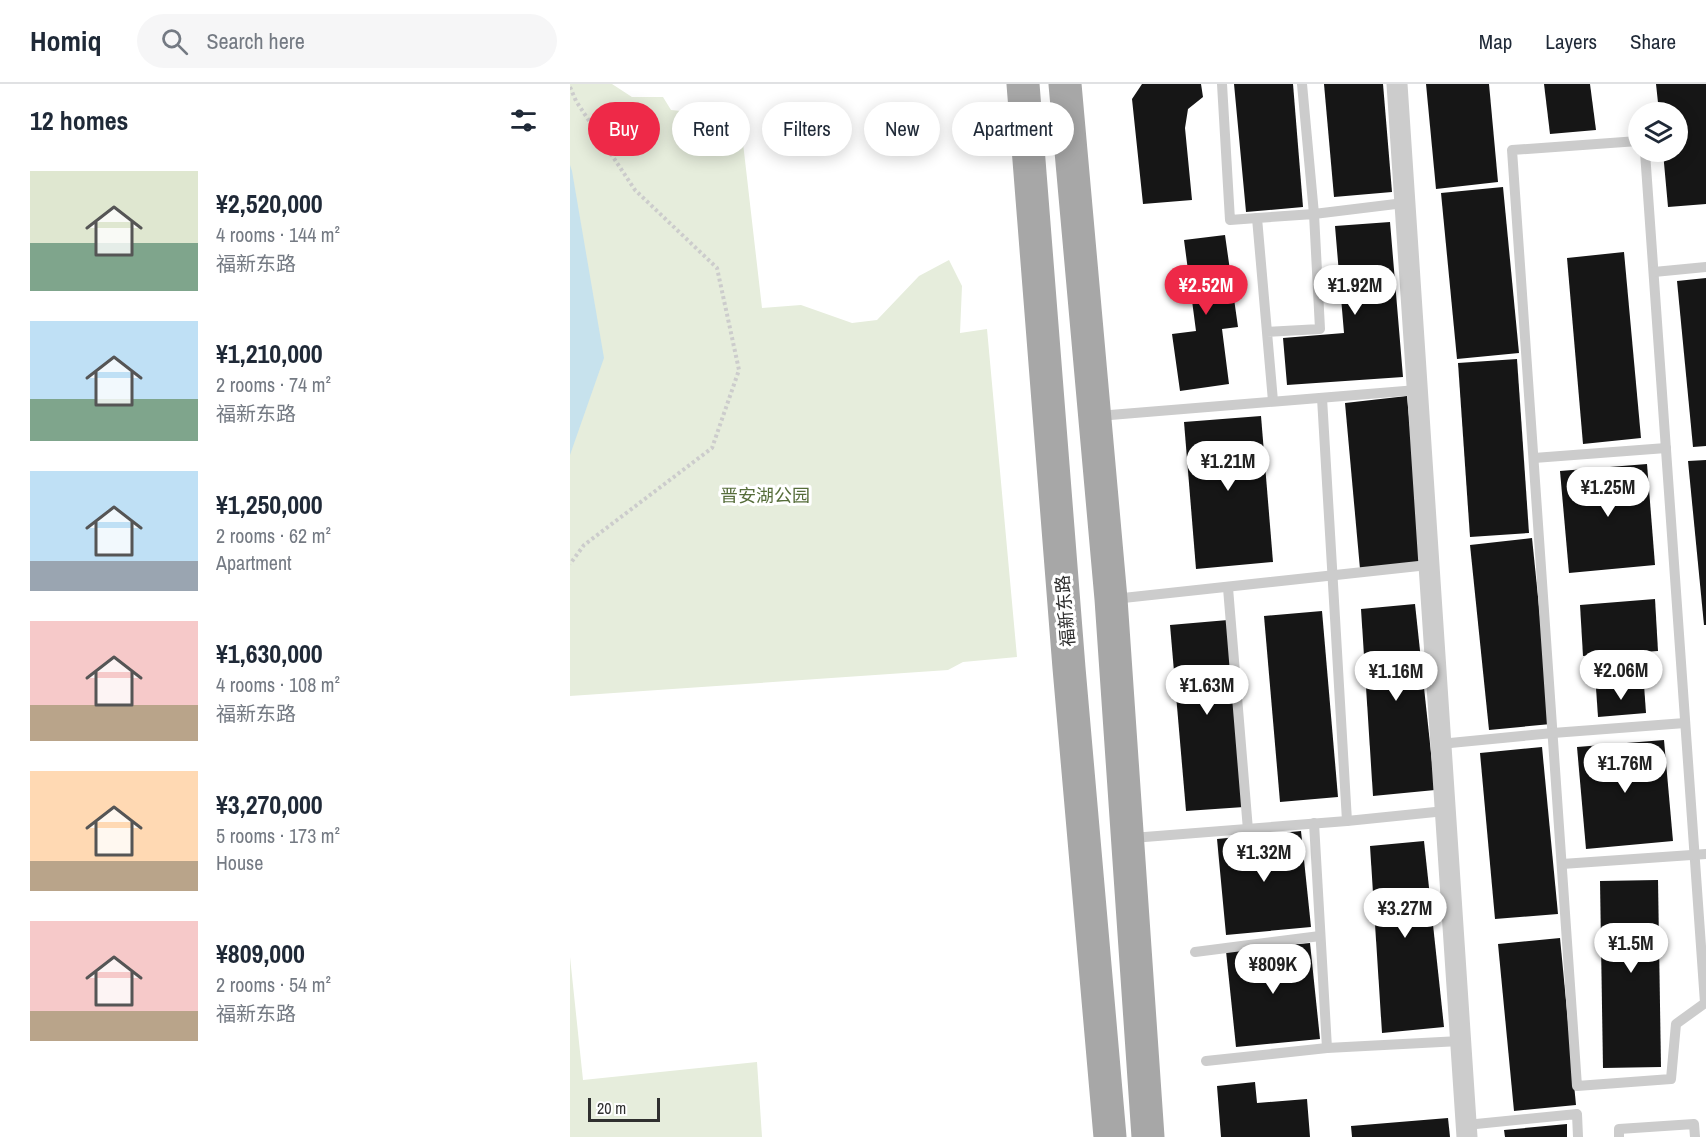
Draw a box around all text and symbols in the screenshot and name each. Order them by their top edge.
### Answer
search box [137,14,557,68]
text: Homiq [30,22,101,60]
icon: search [158,25,191,58]
text: Search here [206,26,305,56]
text: Map [1479,27,1512,56]
text: Layers [1545,27,1597,56]
text: Share [1630,27,1676,56]
chip: Buy [588,102,660,156]
chip: Rent [672,102,750,156]
chip: Filters [762,102,852,156]
chip: New [864,102,940,156]
chip: Apartment [952,102,1074,156]
map controls [1628,102,1688,162]
button: layers [1628,102,1688,162]
text: 12 homes [30,103,128,138]
icon: filters [507,104,540,137]
text: ¥2,520,000 [216,186,323,221]
icon: home [78,195,150,267]
text: 4 rooms · 144 m² [216,221,340,248]
text: 福新东路 [216,250,296,277]
pin: ¥2.52M [1157,265,1255,316]
pin: ¥1.92M [1306,265,1404,316]
text: ¥2.52M [1179,271,1233,298]
text: ¥1.92M [1328,271,1382,298]
text: ¥1,210,000 [216,336,323,371]
icon: home [78,345,150,417]
text: 2 rooms · 74 m² [216,371,331,398]
text: 福新东路 [216,400,296,427]
pin: ¥1.21M [1179,441,1277,492]
text: ¥1.21M [1201,447,1255,474]
pin: ¥1.25M [1559,467,1657,518]
text: ¥1.25M [1581,473,1635,500]
park label: 晋安湖公园 [720,483,810,508]
text: ¥1,250,000 [216,487,323,522]
icon: home [78,495,150,567]
text: 2 rooms · 62 m² [216,522,331,549]
text: Apartment [216,549,292,576]
street label: 福新东路 [1049,574,1081,648]
text: ¥1,630,000 [216,636,323,671]
icon: home [78,645,150,717]
pin: ¥2.06M [1572,650,1670,701]
pin: ¥1.16M [1347,651,1445,702]
text: ¥2.06M [1594,656,1648,683]
text: ¥1.16M [1369,657,1423,684]
pin: ¥1.63M [1158,665,1256,716]
text: 4 rooms · 108 m² [216,671,340,698]
text: ¥1.63M [1180,671,1234,698]
text: 福新东路 [216,700,296,727]
pin: ¥1.76M [1576,743,1674,794]
text: ¥1.76M [1598,749,1652,776]
text: ¥3,270,000 [216,787,323,822]
icon: home [78,795,150,867]
text: 5 rooms · 173 m² [216,822,340,849]
pin: ¥1.32M [1215,832,1313,883]
text: ¥1.32M [1237,838,1291,865]
text: House [216,849,263,876]
pin: ¥3.27M [1356,888,1454,939]
text: ¥3.27M [1378,894,1432,921]
pin: ¥1.5M [1589,923,1673,974]
text: ¥1.5M [1608,929,1654,956]
text: ¥809,000 [216,936,305,971]
pin: ¥809K [1231,944,1315,995]
icon: home [78,945,150,1017]
text: ¥809K [1249,950,1297,977]
text: 2 rooms · 54 m² [216,971,331,998]
text: 福新东路 [216,1000,296,1027]
scale bar [588,1095,660,1122]
text: 20 m [597,1097,626,1119]

